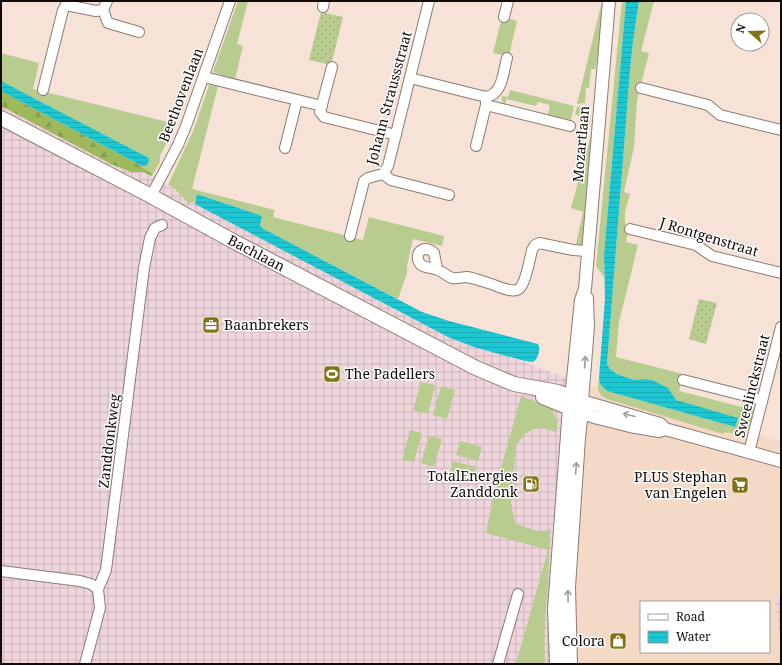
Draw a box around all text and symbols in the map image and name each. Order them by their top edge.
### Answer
north arrow [730,12,770,52]
text: N [732,21,749,35]
street label: Johann Straussstraat [361,29,416,168]
street label: Beethovenlaan [154,45,207,145]
street label: Mozartlaan [568,105,593,183]
street label: J Rontgenstraat [657,212,761,261]
street label: Bachlaan [225,230,288,276]
office icon: Baanbrekers [201,315,221,335]
place label: Baanbrekers [224,315,309,334]
street label: Sweelinckstraat [730,332,774,439]
one-way arrow [582,356,589,369]
sports icon: The Padellers [322,364,342,384]
place label: The Padellers [345,364,435,383]
street label: Zanddonkweg [93,392,124,489]
one-way arrow [623,411,636,419]
one-way arrow [572,462,579,475]
place label: TotalEnergies Zanddonk [427,466,519,501]
place label: PLUS Stephan van Engelen [634,467,727,502]
fuel station icon: TotalEnergies Zanddonk [521,474,541,494]
supermarket icon: PLUS Stephan van Engelen [730,475,750,495]
one-way arrow [564,590,572,603]
legend [640,601,770,653]
text: Road [676,608,706,625]
text: Water [676,628,711,645]
place label: Colora [562,631,605,650]
shop icon: Colora [608,631,628,651]

